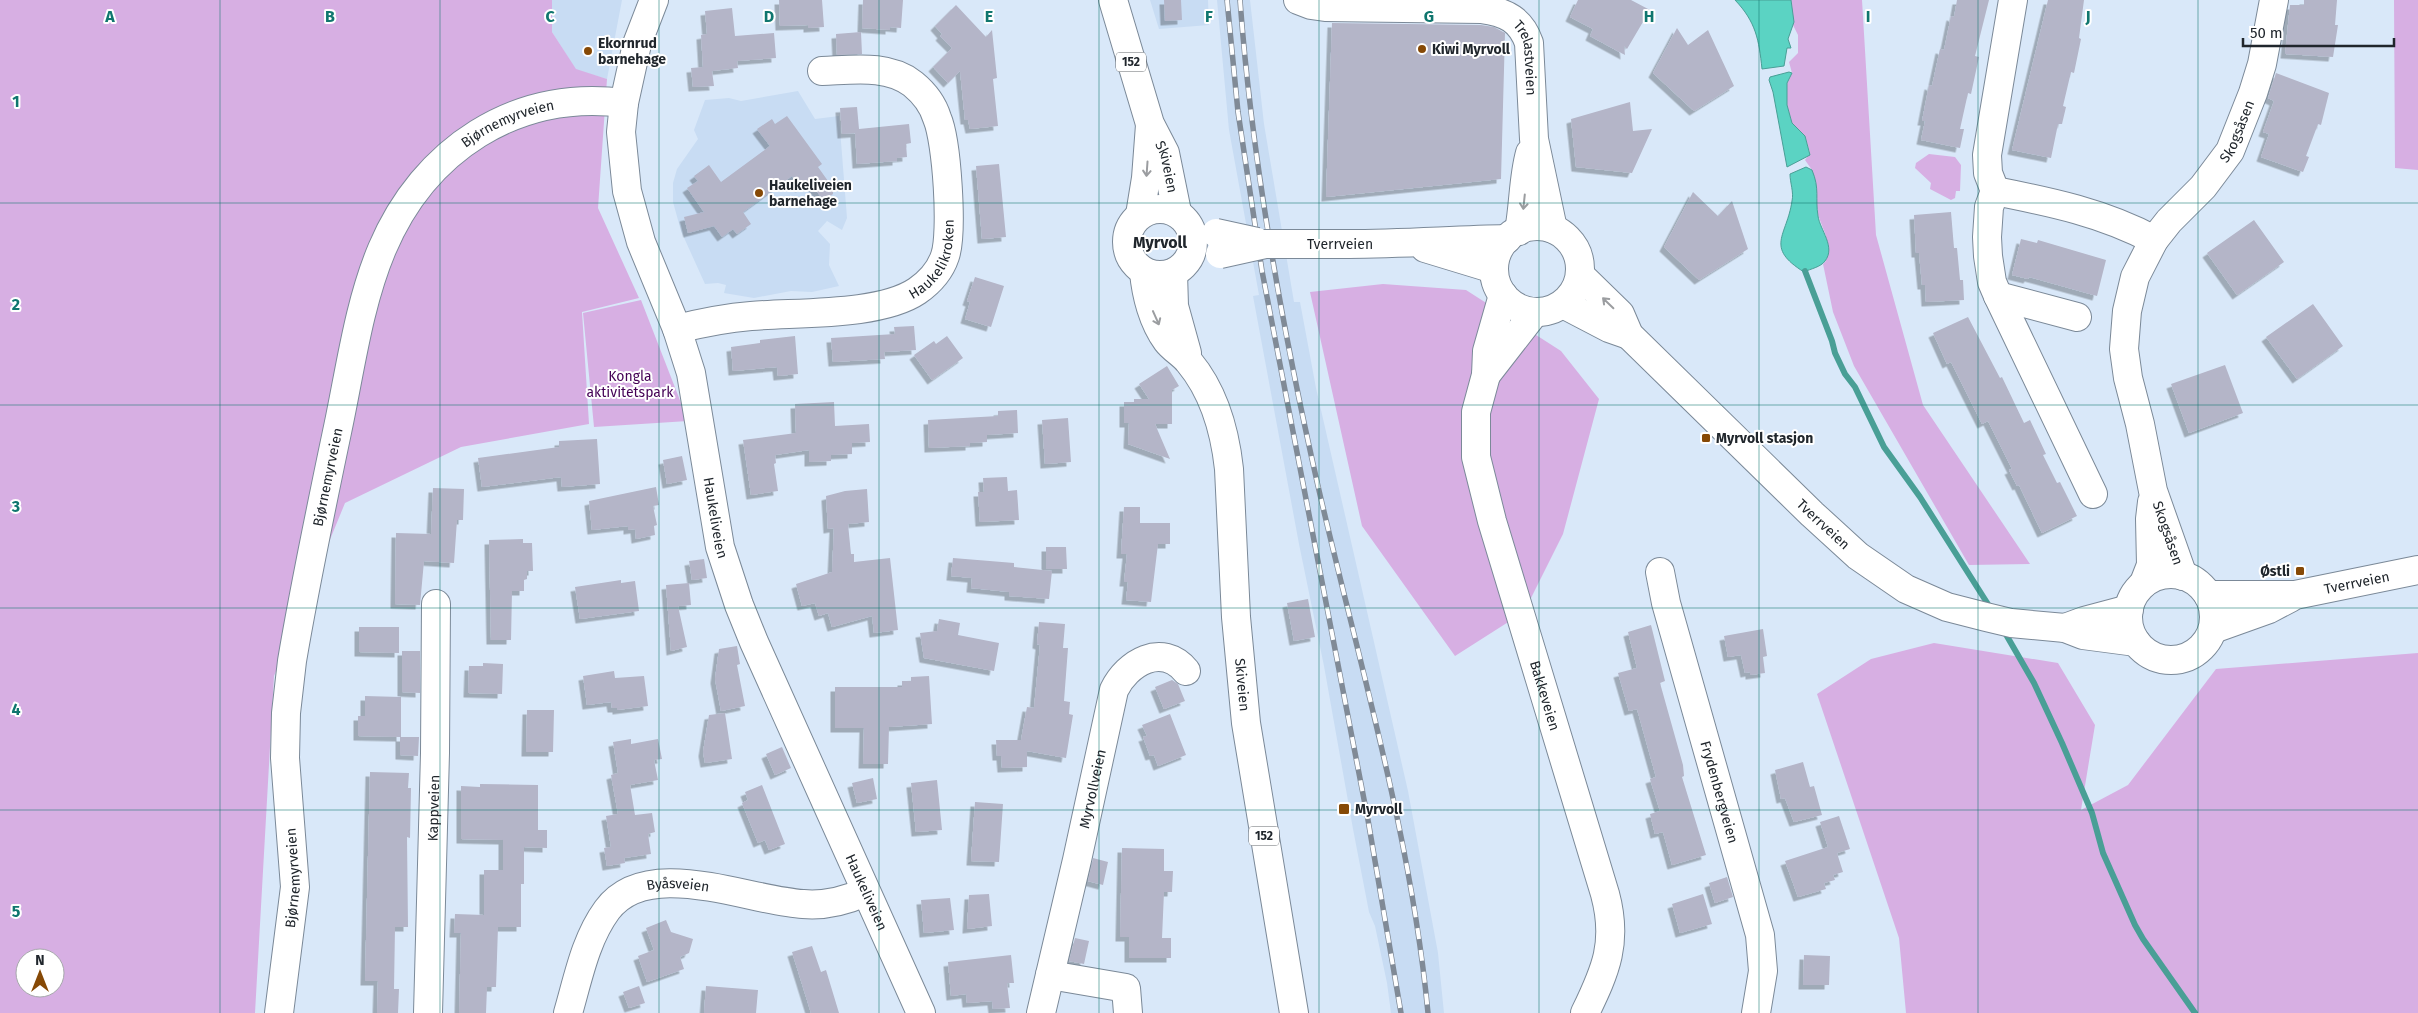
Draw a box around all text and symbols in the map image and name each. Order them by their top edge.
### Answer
text: A [104,7,115,26]
text: B [325,7,335,26]
text: C [545,7,555,26]
text: D [764,7,774,26]
text: E [985,7,993,26]
text: F [1205,7,1213,26]
text: G [1424,7,1434,26]
text: H [1644,7,1654,26]
text: I [1866,7,1870,26]
text: J [2084,7,2091,26]
scale bar [2243,15,2394,47]
street label: Trelastveien [1510,17,1540,96]
text: 50 m [2250,24,2283,42]
place label: Ekornrud barnehage [598,35,666,68]
place label: Kiwi Myrvoll [1432,41,1511,58]
marker: Kiwi Myrvoll [1416,43,1428,55]
marker: Ekornrud barnehage [582,45,594,57]
road number: 152 [1116,52,1146,72]
text: 1 [12,92,20,111]
street label: Bjørnemyrveien [458,97,556,151]
street label: Skogsåsen [2216,98,2258,166]
street label: Skiveien [1151,138,1181,194]
one-way arrow [1142,161,1152,177]
place label: Haukeliveien barnehage [769,177,852,210]
marker: Haukeliveien barnehage [753,187,765,199]
one-way arrow [1519,194,1528,210]
street label: Haukelikroken [906,219,958,303]
district label: Myrvoll [1133,233,1187,252]
street label: Tverrveien [1307,236,1373,253]
text: 2 [12,295,20,314]
one-way arrow [1602,297,1615,309]
one-way arrow [1152,310,1162,325]
park label: Kongla aktivitetspark [586,368,674,401]
street label: Bjørnemyrveien [310,426,347,528]
place label: Myrvoll stasjon [1716,430,1813,447]
marker: Myrvoll stasjon [1700,432,1712,444]
street label: Haukeliveien [699,476,731,561]
street label: Tverrveien [1793,496,1853,553]
text: 3 [11,497,20,516]
street label: Skogsåsen [2149,499,2186,567]
place label: Østli [2260,563,2290,580]
marker: Østli [2294,565,2306,577]
street label: Tverrveien [2323,568,2391,598]
street label: Skiveien [1231,658,1253,712]
street label: Bakkeveien [1526,659,1563,733]
text: 4 [11,700,21,719]
street label: Frydenbergveien [1696,739,1742,845]
street label: Myrvollveien [1076,748,1110,830]
street label: Kappveien [425,775,443,842]
place label: Myrvoll [1355,801,1403,818]
marker: Myrvoll [1337,802,1351,816]
road number: 152 [1249,826,1279,846]
street label: Bjørnemyrveien [282,827,304,929]
street label: Haukeliveien [842,851,891,933]
street label: Byåsveien [645,875,711,896]
text: 5 [12,902,21,921]
north arrow [15,948,65,998]
text: N [35,952,45,969]

